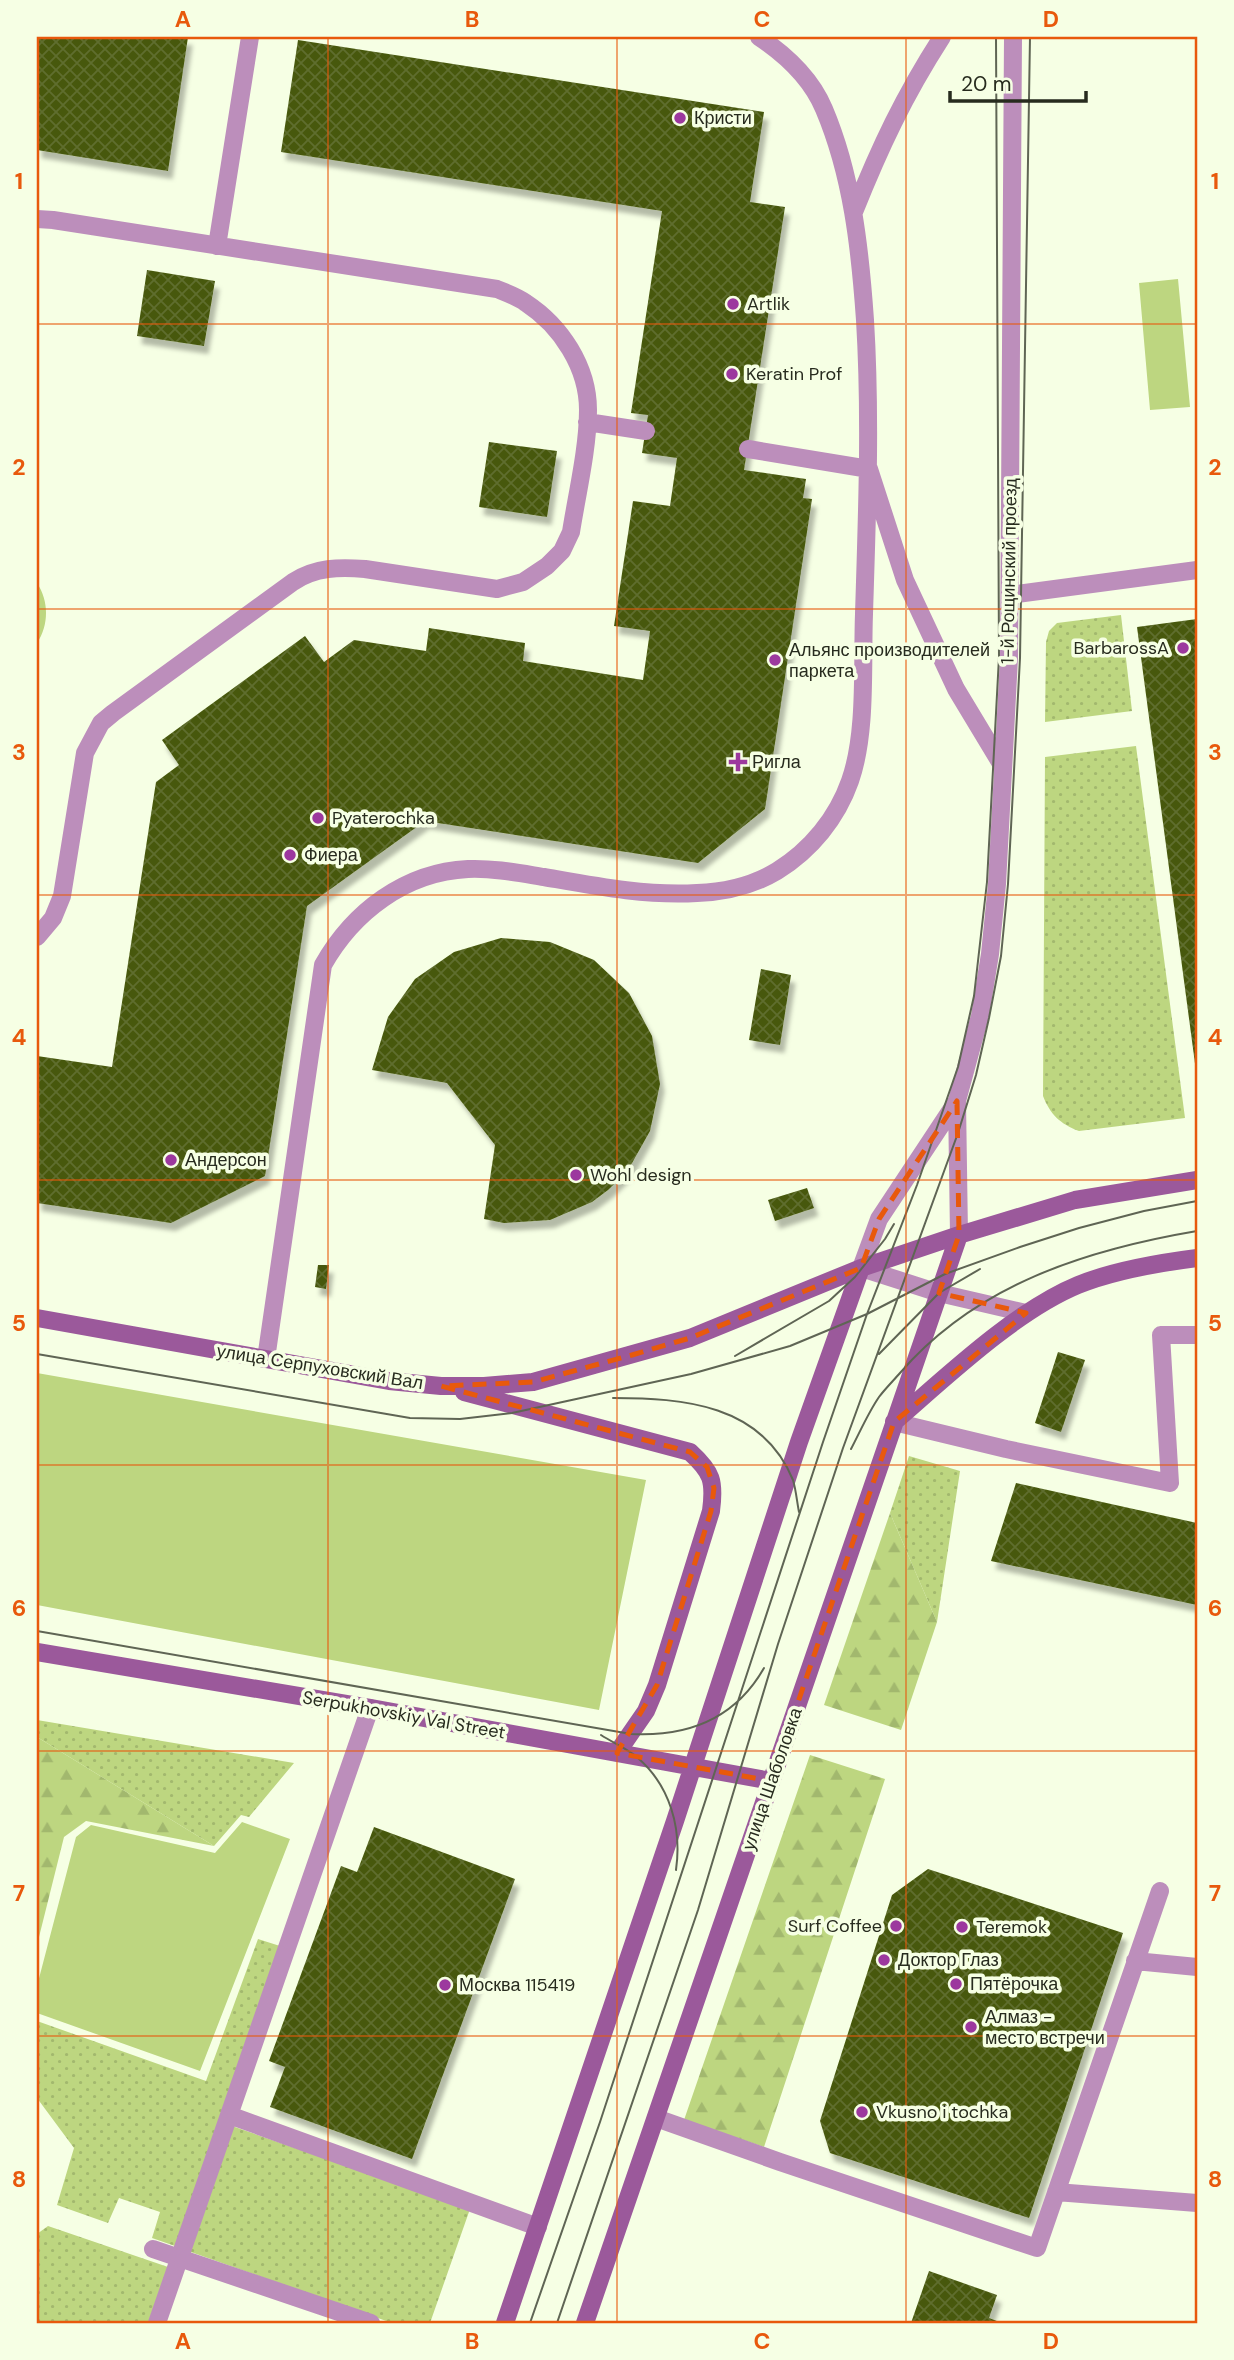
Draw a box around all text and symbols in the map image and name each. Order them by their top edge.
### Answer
text: A [175,4,191,34]
text: B [465,4,479,34]
text: C [754,4,770,34]
text: D [1043,4,1059,34]
scale bar [950,60,1087,104]
text: 20 m [961,70,1012,98]
place label: Кристи [694,106,752,130]
marker: Кристи [672,110,688,126]
text: 1 [15,166,23,196]
text: 1 [1211,166,1219,196]
place label: Artlik [747,292,790,316]
marker: Artlik [725,296,741,312]
place label: Keratin Prof [746,362,842,386]
marker: Keratin Prof [724,366,740,382]
text: 2 [12,452,26,482]
text: 2 [1208,452,1222,482]
street label: 1-й Рощинский проезд [995,477,1023,664]
place label: BarbarossA [1074,636,1169,660]
place label: Альянс производителей паркета [789,638,990,683]
marker: BarbarossA [1175,640,1191,656]
marker: Альянс производителей паркета [767,652,783,668]
text: 3 [12,737,26,767]
text: 3 [1208,737,1222,767]
place label: Ригла [752,750,802,774]
marker: Ригла [730,754,746,770]
place label: Pyaterochka [332,806,435,830]
marker: Pyaterochka [310,810,326,826]
place label: Фиера [304,843,359,867]
marker: Фиера [282,847,298,863]
text: 4 [12,1022,27,1052]
text: 4 [1208,1022,1223,1052]
place label: Андерсон [185,1148,267,1172]
marker: Андерсон [163,1152,179,1168]
place label: Wohl design [590,1163,692,1187]
marker: Wohl design [568,1167,584,1183]
text: 5 [12,1308,26,1338]
text: 5 [1208,1308,1222,1338]
street label: улица Серпуховский Вал [215,1339,425,1395]
text: 6 [12,1593,26,1623]
text: 6 [1208,1593,1222,1623]
street label: Serpukhovskiy Val Street [301,1685,507,1745]
street label: улица Шаболовка [736,1704,808,1853]
text: 7 [13,1878,25,1908]
text: 7 [1209,1878,1221,1908]
place label: Surf Coffee [788,1914,882,1938]
place label: Teremok [976,1915,1047,1939]
marker: Surf Coffee [888,1918,904,1934]
marker: Teremok [954,1919,970,1935]
place label: Доктор Глаз [898,1948,999,1972]
marker: Доктор Глаз [876,1952,892,1968]
place label: Пятёрочка [970,1972,1059,1996]
place label: Москва 115419 [459,1973,575,1997]
marker: Пятёрочка [948,1976,964,1992]
marker: Москва 115419 [437,1977,453,1993]
place label: Алмаз - место встречи [985,2005,1105,2050]
marker: Алмаз - место встречи [963,2019,979,2035]
place label: Vkusno i tochka [876,2100,1008,2124]
marker: Vkusno i tochka [854,2104,870,2120]
text: 8 [12,2164,26,2194]
text: 8 [1208,2164,1222,2194]
text: A [175,2326,191,2356]
text: B [465,2326,479,2356]
text: C [754,2326,770,2356]
text: D [1043,2326,1059,2356]

